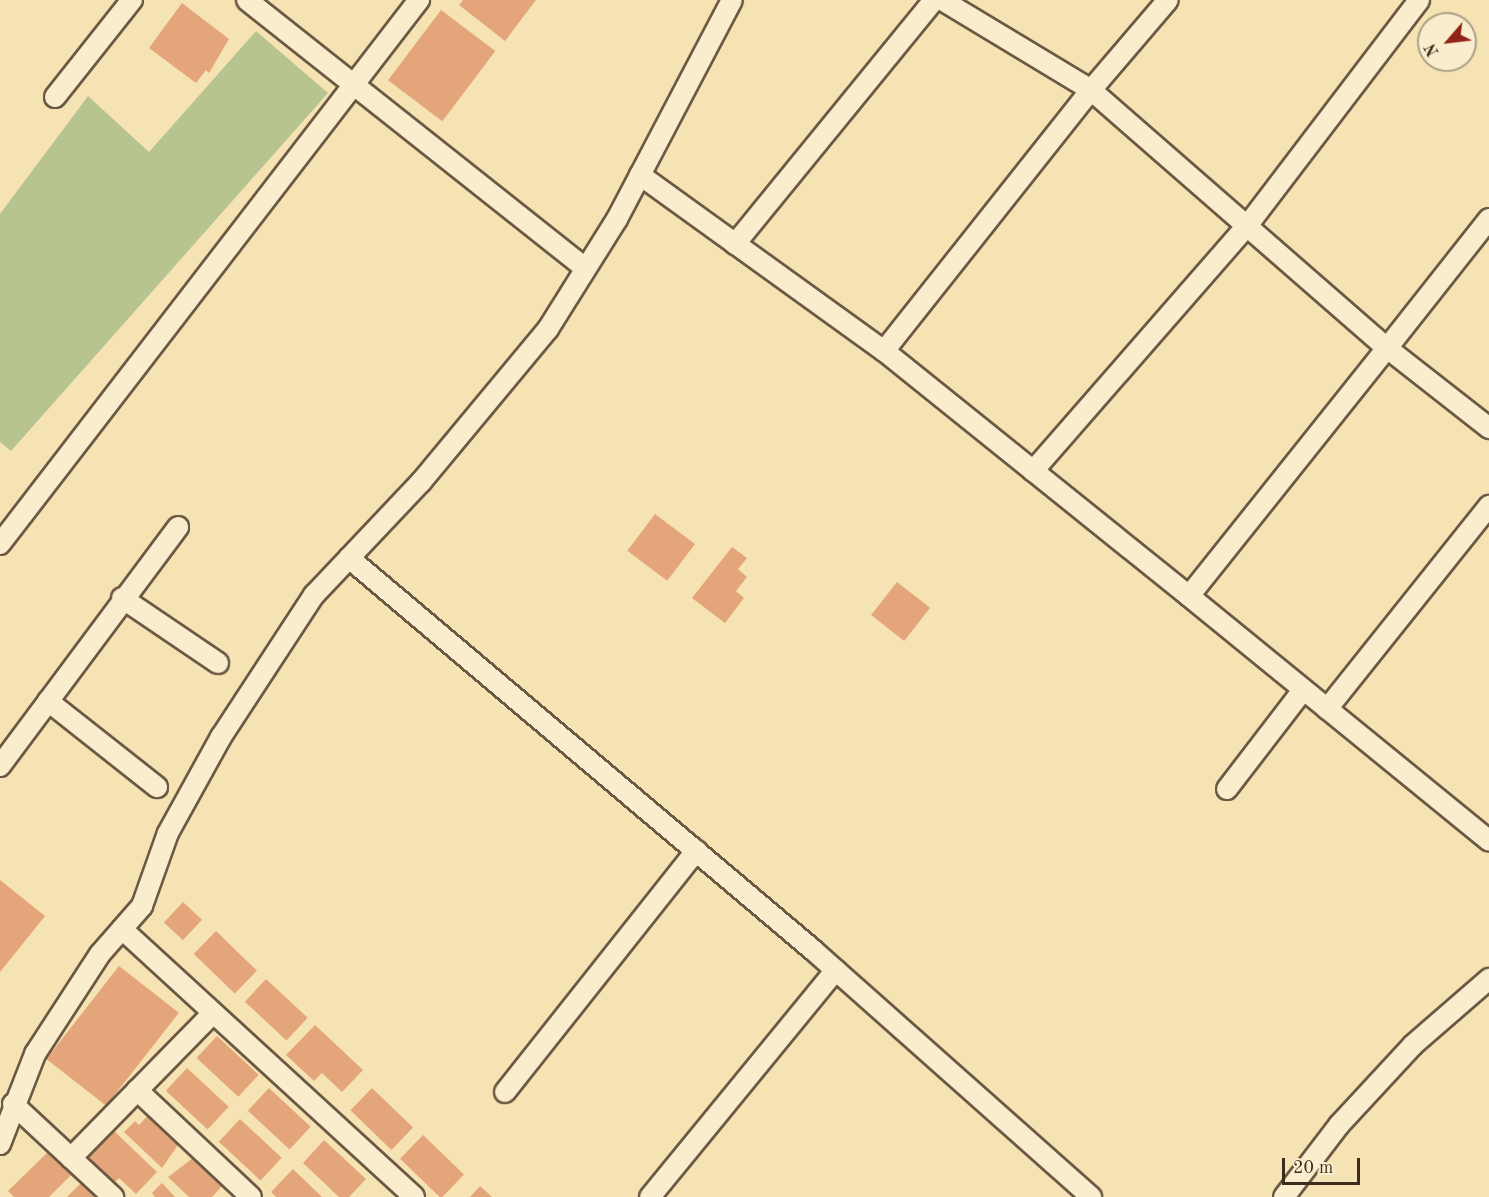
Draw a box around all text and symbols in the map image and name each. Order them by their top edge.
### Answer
north arrow [1417,12,1477,72]
text: N [1423,40,1443,59]
scale bar [1285,1146,1363,1184]
text: 20 m [1293,1159,1333,1177]

